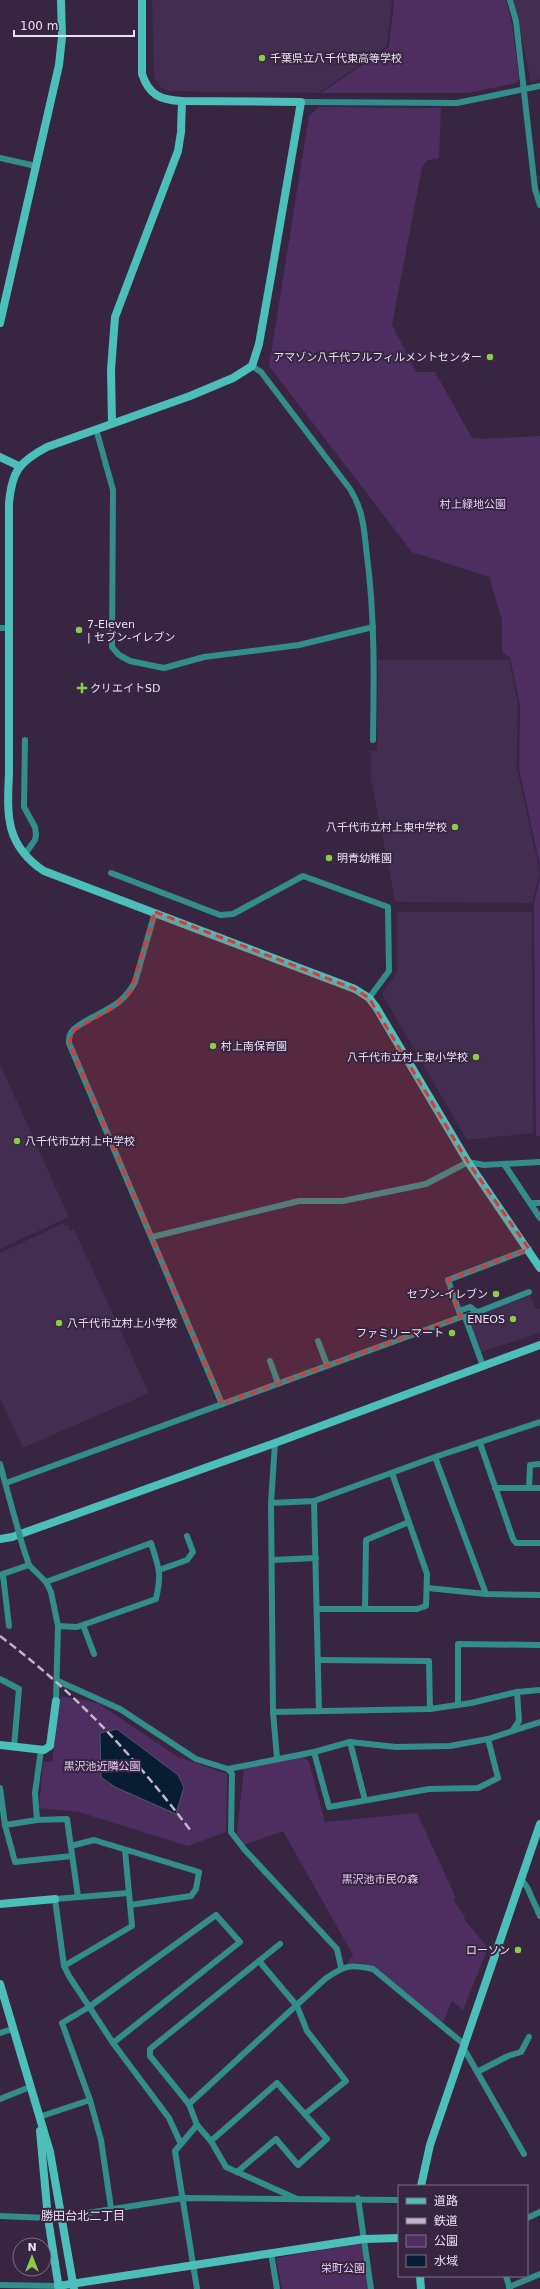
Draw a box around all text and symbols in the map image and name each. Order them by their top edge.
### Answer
scale bar [14,12,134,38]
text: 100 m [20,19,58,33]
place label: 千葉県立八千代東高等学校 [270,52,402,65]
marker: 千葉県立八千代東高等学校 [257,53,267,63]
place label: アマゾン八千代フルフィルメントセンター [273,351,482,364]
marker: アマゾン八千代フルフィルメントセンター [485,352,495,362]
park label: 村上緑地公園 [440,498,506,511]
place label: 7-Eleven | セブン-イレブン [87,618,175,644]
marker: 7-Eleven | セブン-イレブン [74,625,84,635]
place label: クリエイトSD [90,682,160,695]
marker: クリエイトSD [77,683,87,693]
place label: 八千代市立村上東中学校 [326,821,447,834]
marker: 八千代市立村上東中学校 [450,822,460,832]
place label: 明青幼稚園 [337,852,392,865]
marker: 明青幼稚園 [324,853,334,863]
place label: 村上南保育園 [221,1040,287,1053]
marker: 村上南保育園 [208,1041,218,1051]
place label: 八千代市立村上東小学校 [347,1051,468,1064]
marker: 八千代市立村上東小学校 [471,1052,481,1062]
place label: 八千代市立村上中学校 [25,1135,135,1148]
marker: 八千代市立村上中学校 [12,1136,22,1146]
place label: セブン-イレブン [407,1288,488,1301]
marker: セブン-イレブン [491,1289,501,1299]
place label: ENEOS [467,1313,505,1326]
marker: ENEOS [508,1314,518,1324]
place label: 八千代市立村上小学校 [67,1317,177,1330]
marker: 八千代市立村上小学校 [54,1318,64,1328]
place label: ファミリーマート [356,1327,444,1340]
marker: ファミリーマート [447,1328,457,1338]
park label: 黒沢池近隣公園 [64,1760,141,1773]
park label: 黒沢池市民の森 [342,1873,419,1886]
place label: ローソン [466,1944,510,1957]
marker: ローソン [513,1945,523,1955]
legend [398,2185,528,2277]
text: 道路 [434,2194,458,2208]
district label: 勝田台北二丁目 [41,2209,125,2223]
text: 鉄道 [434,2214,458,2228]
text: 公園 [434,2234,458,2248]
north arrow [12,2237,52,2277]
text: N [27,2241,37,2254]
text: 水域 [434,2254,458,2268]
park label: 栄町公園 [321,2262,365,2275]

